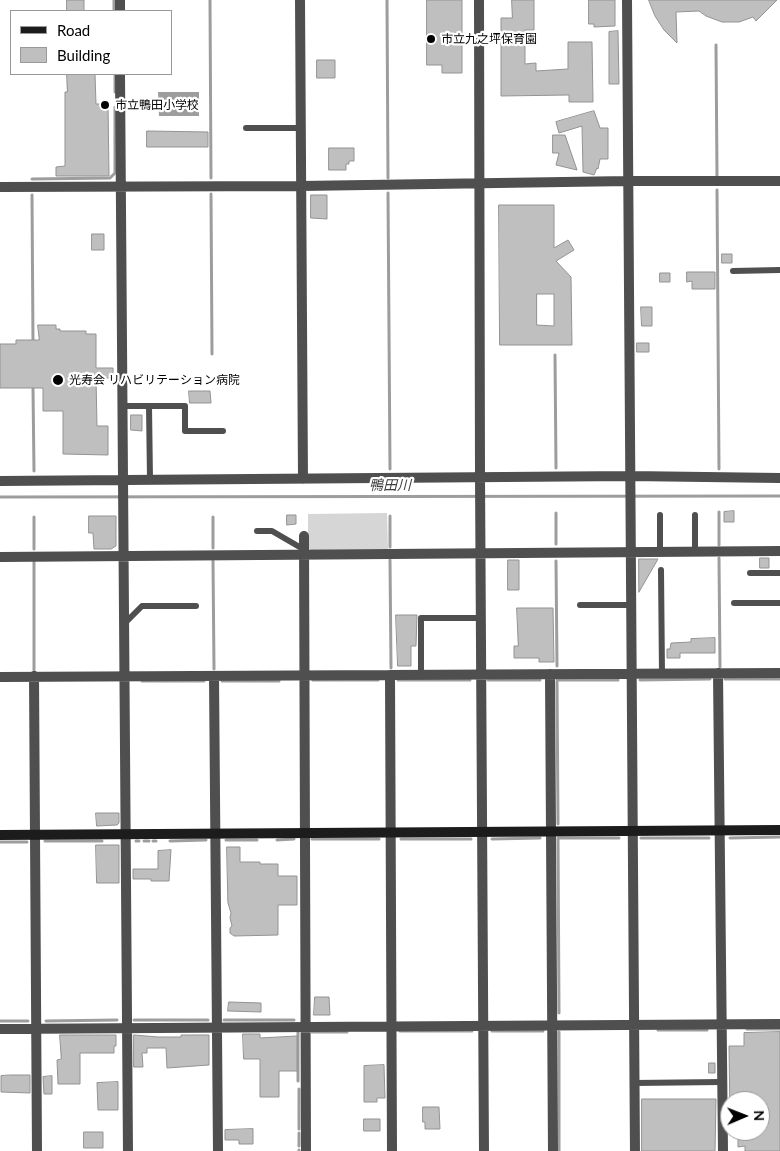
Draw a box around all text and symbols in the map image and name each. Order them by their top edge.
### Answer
legend [10,10,172,75]
text: Road [57,21,90,39]
place label: 市立九之坪保育園 [441,32,537,46]
marker: 市立九之坪保育園 [425,33,437,45]
text: Building [57,46,110,64]
place label: 市立鴨田小学校 [115,98,199,112]
marker: 市立鴨田小学校 [99,99,111,111]
marker: 光寿会 リハビリテーション病院 [51,373,65,387]
place label: 光寿会 リハビリテーション病院 [69,373,240,387]
water label: 鴨田川 [369,477,411,493]
north arrow [720,1091,770,1141]
text: N [751,1110,768,1121]

